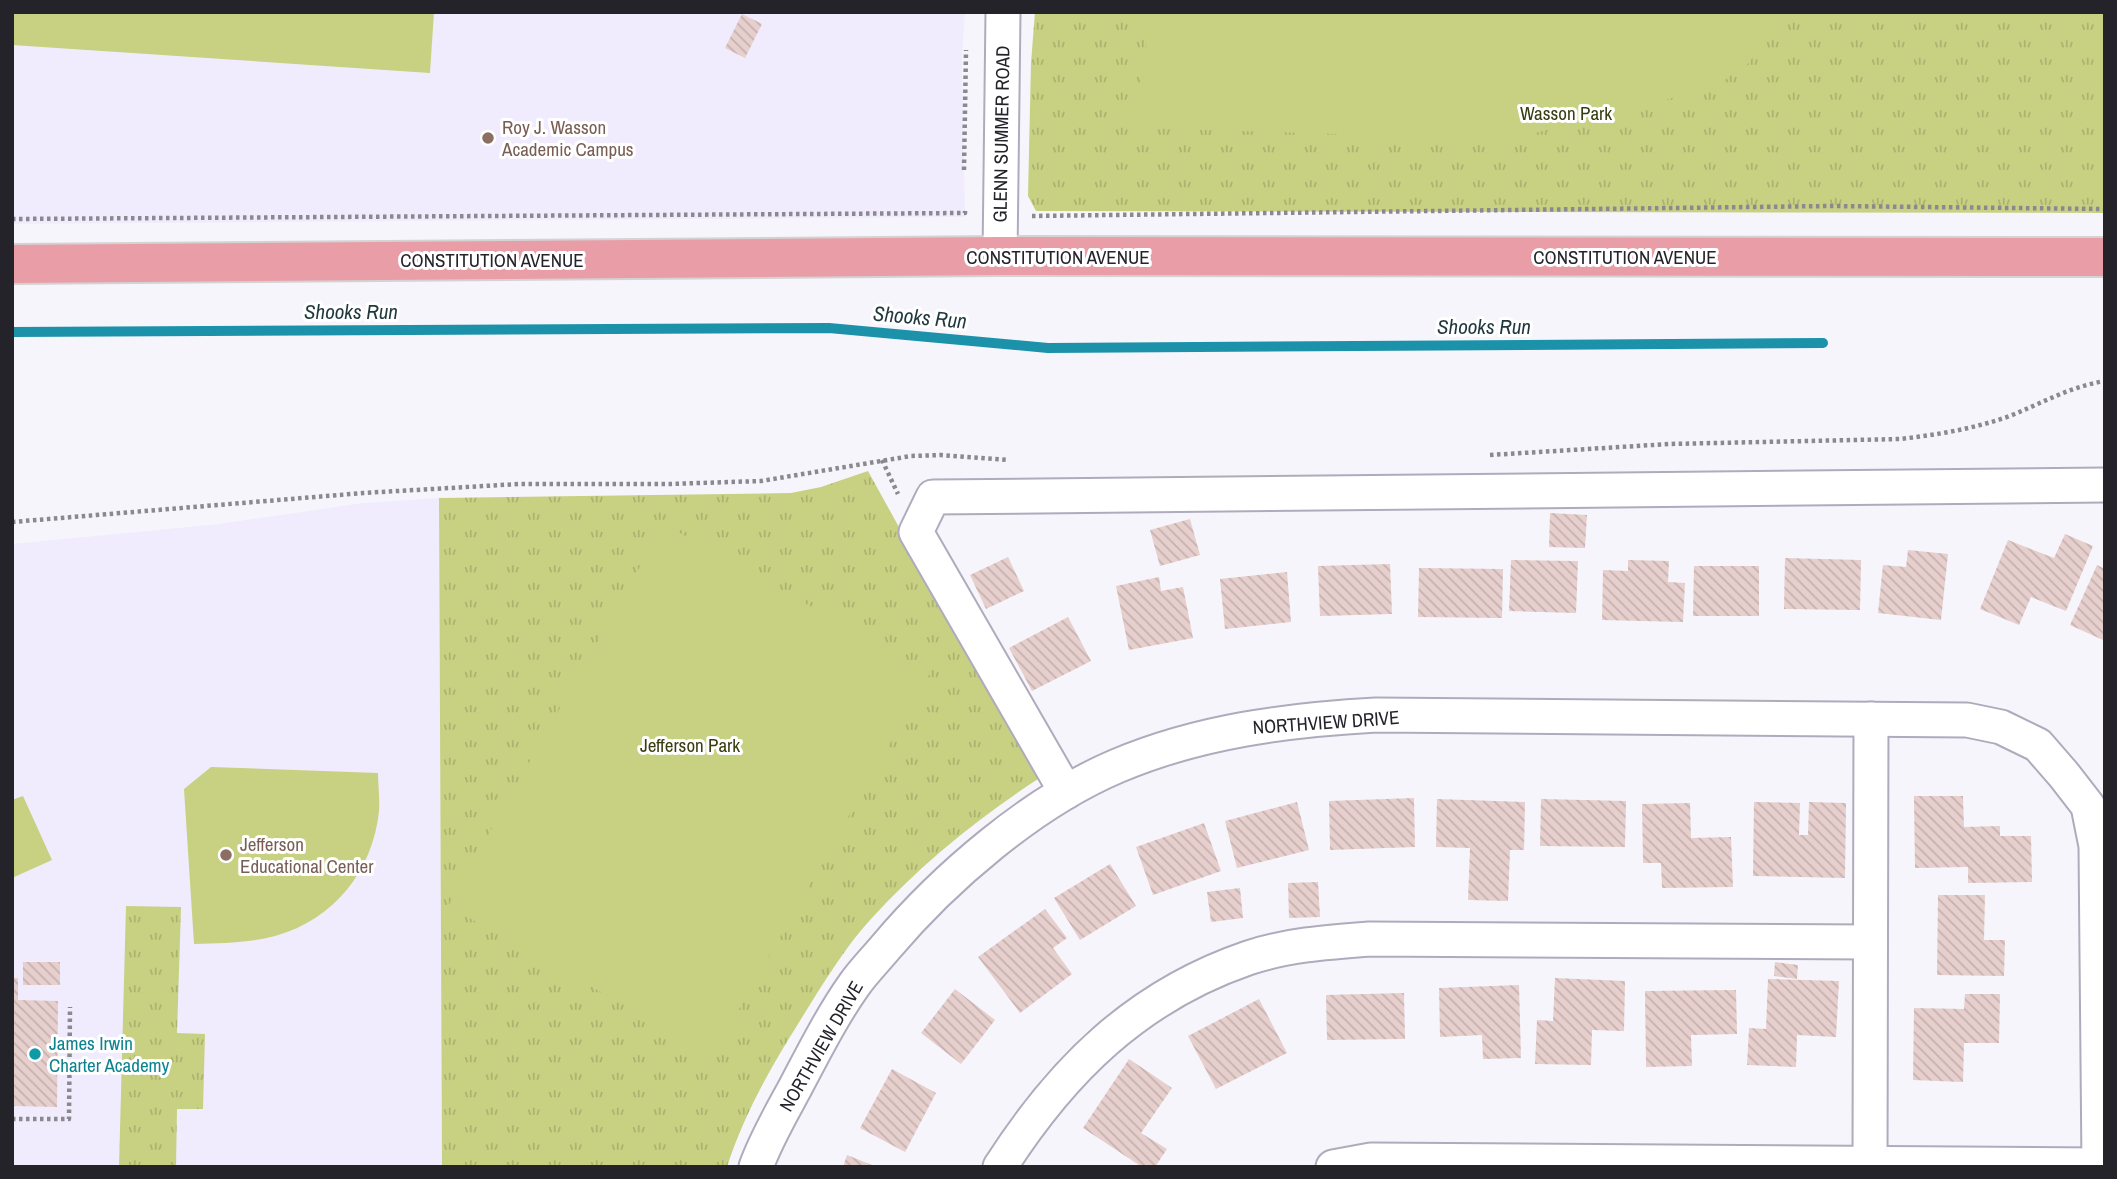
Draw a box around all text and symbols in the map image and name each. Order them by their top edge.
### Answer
street label: GLENN SUMMER ROAD [986,45,1016,223]
park label: Wasson Park [1520,100,1612,126]
place label: Roy J. Wasson Academic Campus [501,114,634,162]
marker: Roy J. Wasson Academic Campus [480,130,496,146]
street label: CONSTITUTION AVENUE [966,244,1150,270]
street label: CONSTITUTION AVENUE [1533,244,1717,270]
street label: CONSTITUTION AVENUE [400,247,584,273]
water label: Shooks Run [304,297,398,326]
water label: Shooks Run [872,298,968,336]
water label: Shooks Run [1437,312,1531,341]
street label: NORTHVIEW DRIVE [1252,704,1400,740]
park label: Jefferson Park [640,732,740,758]
place label: Jefferson Educational Center [240,831,374,879]
marker: Jefferson Educational Center [218,847,234,863]
street label: NORTHVIEW DRIVE [773,976,869,1116]
place label: James Irwin Charter Academy [49,1030,170,1078]
marker: James Irwin Charter Academy [27,1046,43,1062]

